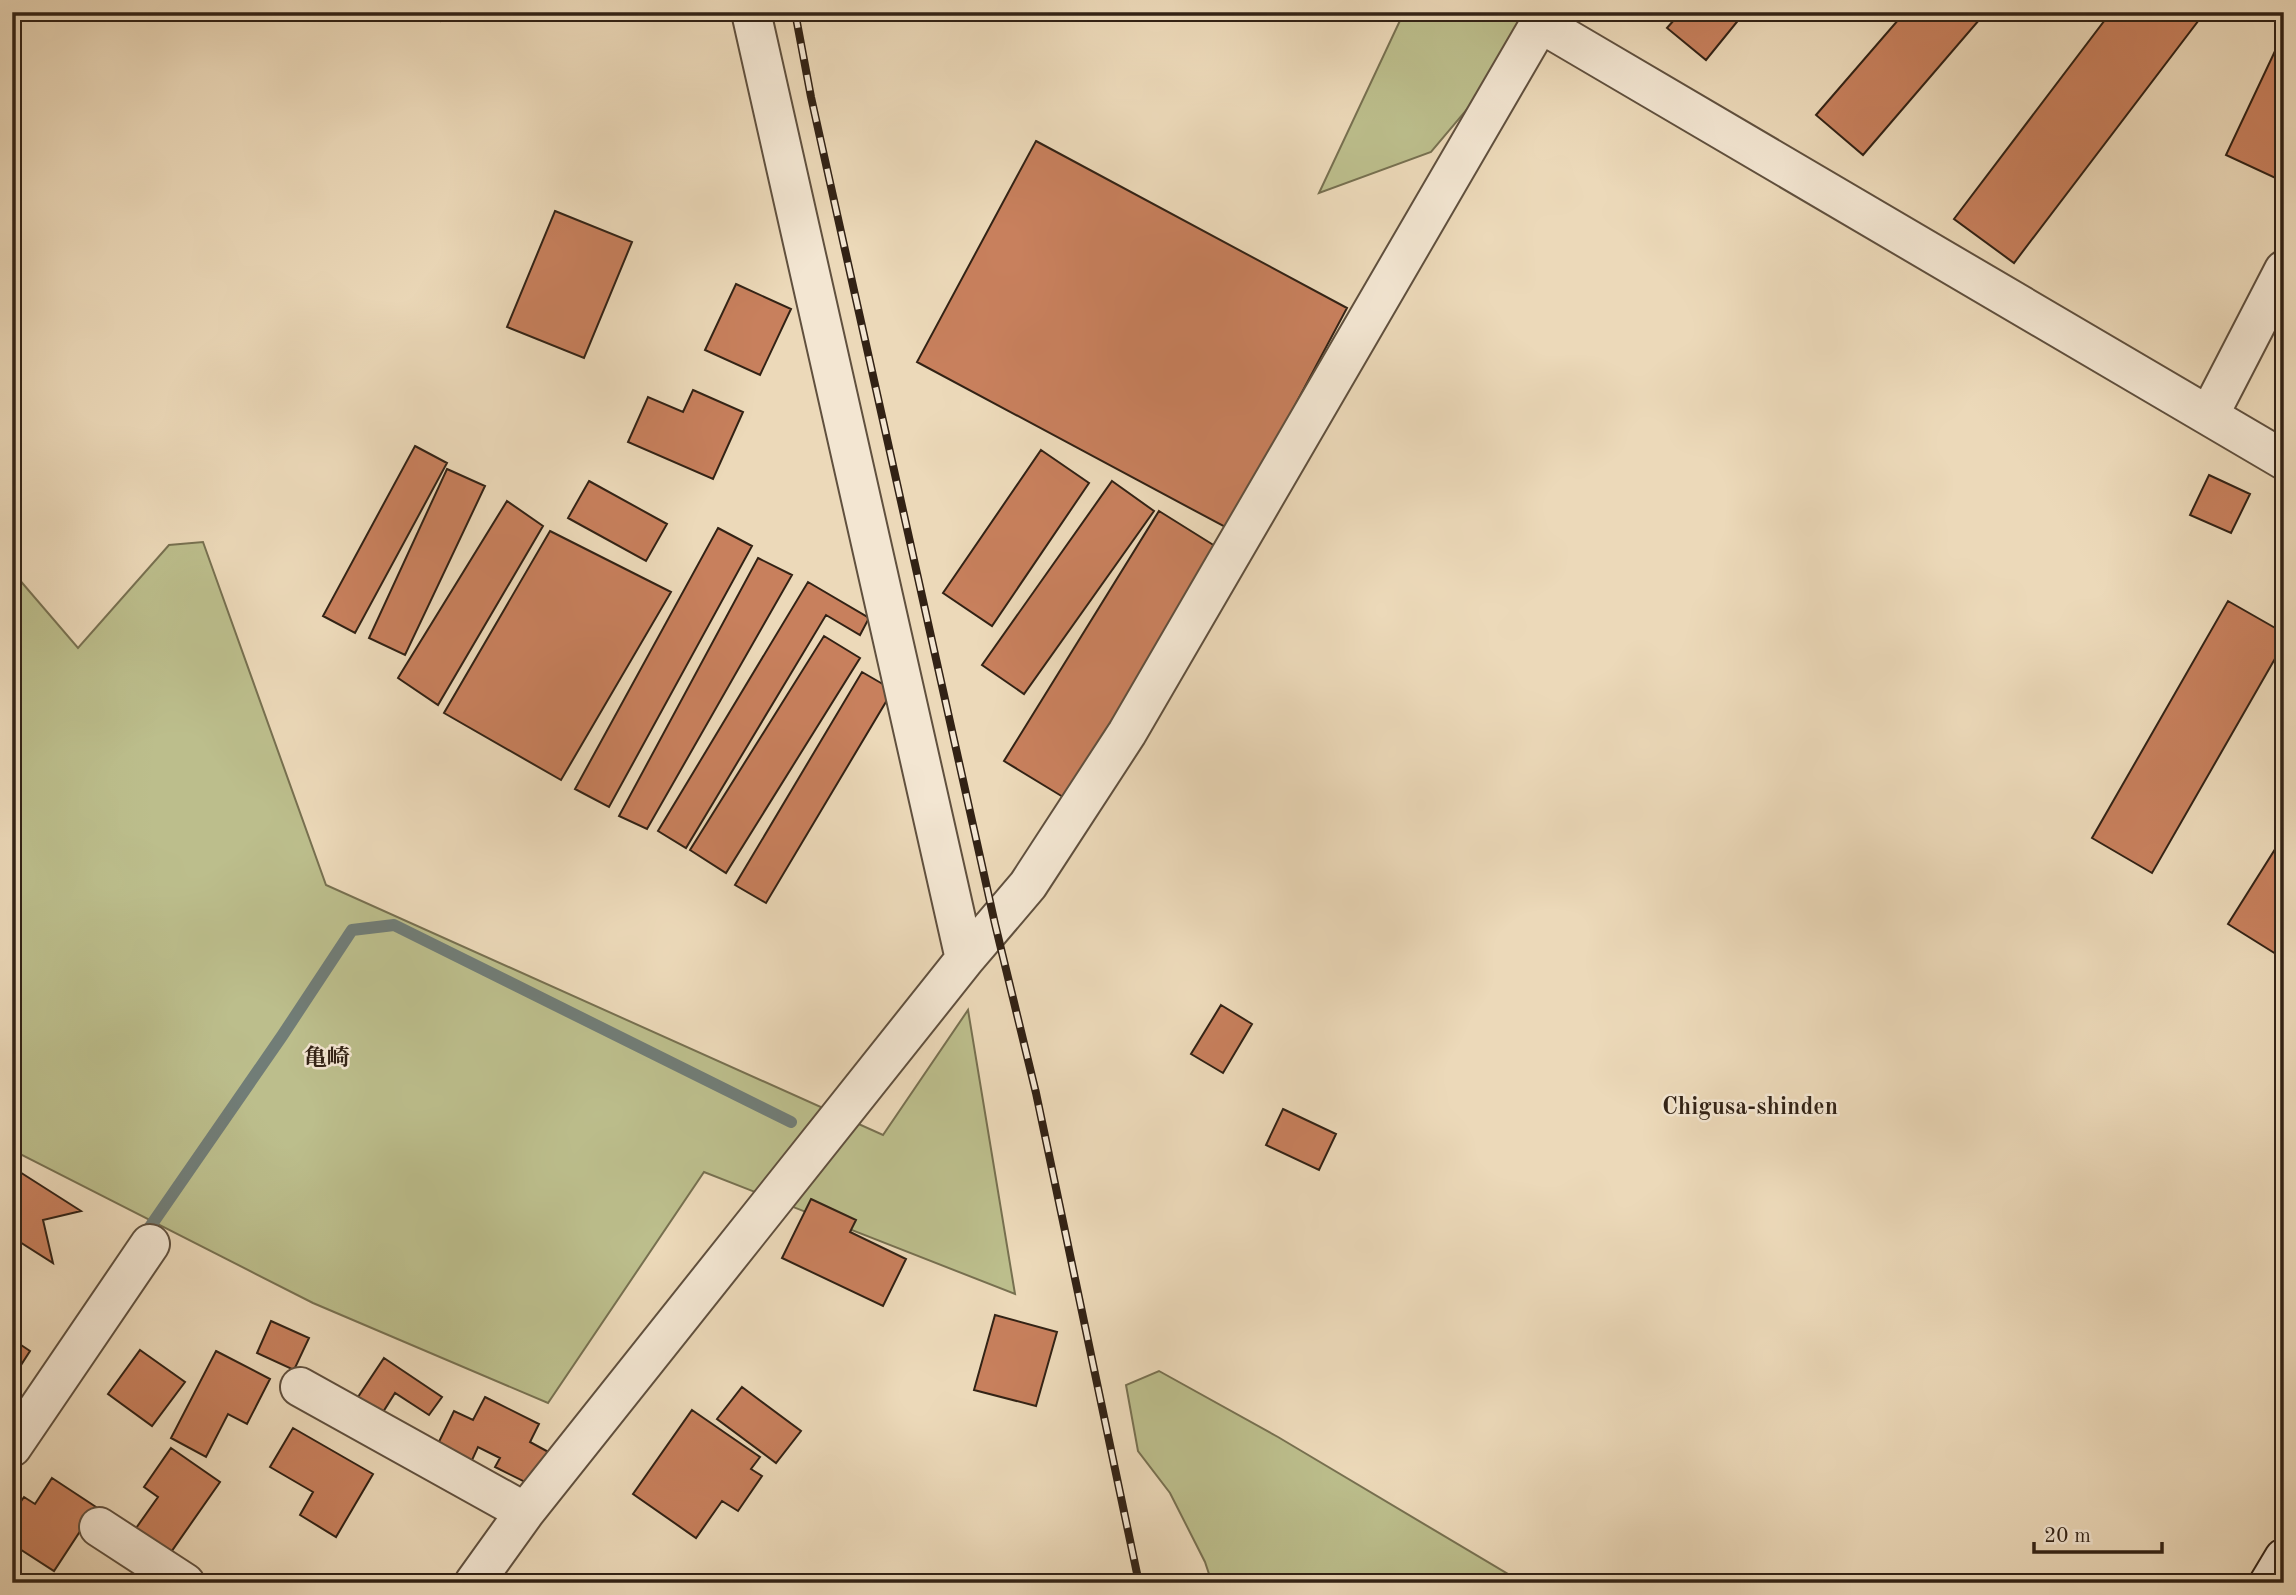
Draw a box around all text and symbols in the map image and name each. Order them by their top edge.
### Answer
district label: 亀崎 [304,1045,350,1070]
district label: Chigusa-shinden [1662,1096,1838,1120]
scale bar [2034,1511,2161,1555]
text: 20 m [2044,1526,2091,1547]

